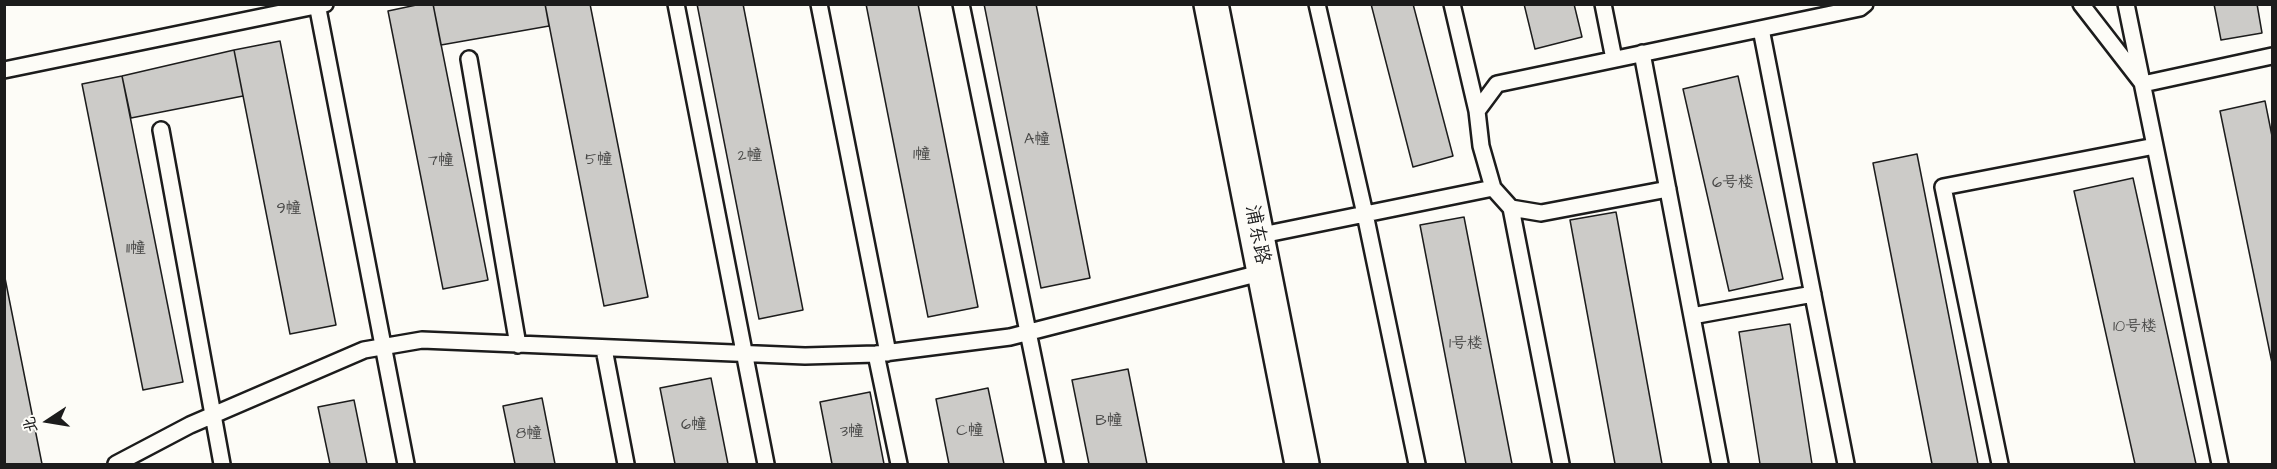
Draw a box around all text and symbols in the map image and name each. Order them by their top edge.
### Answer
house number: A幢 [1024,131,1050,151]
house number: 1幢 [913,146,931,166]
house number: 2幢 [737,147,763,167]
house number: 5幢 [585,151,613,171]
house number: 7幢 [428,152,454,172]
house number: 6号楼 [1712,174,1754,194]
house number: 9幢 [276,200,302,220]
street label: 浦东路 [1238,203,1274,267]
house number: 11幢 [126,240,146,260]
house number: 10号楼 [2113,318,2157,338]
house number: 1号楼 [1449,335,1483,355]
north arrow [18,391,78,451]
house number: B幢 [1095,412,1123,432]
text: 北 [18,415,43,435]
house number: 6幢 [681,416,707,436]
house number: C幢 [956,422,984,442]
house number: 3幢 [840,423,864,443]
house number: 8幢 [516,425,542,445]

